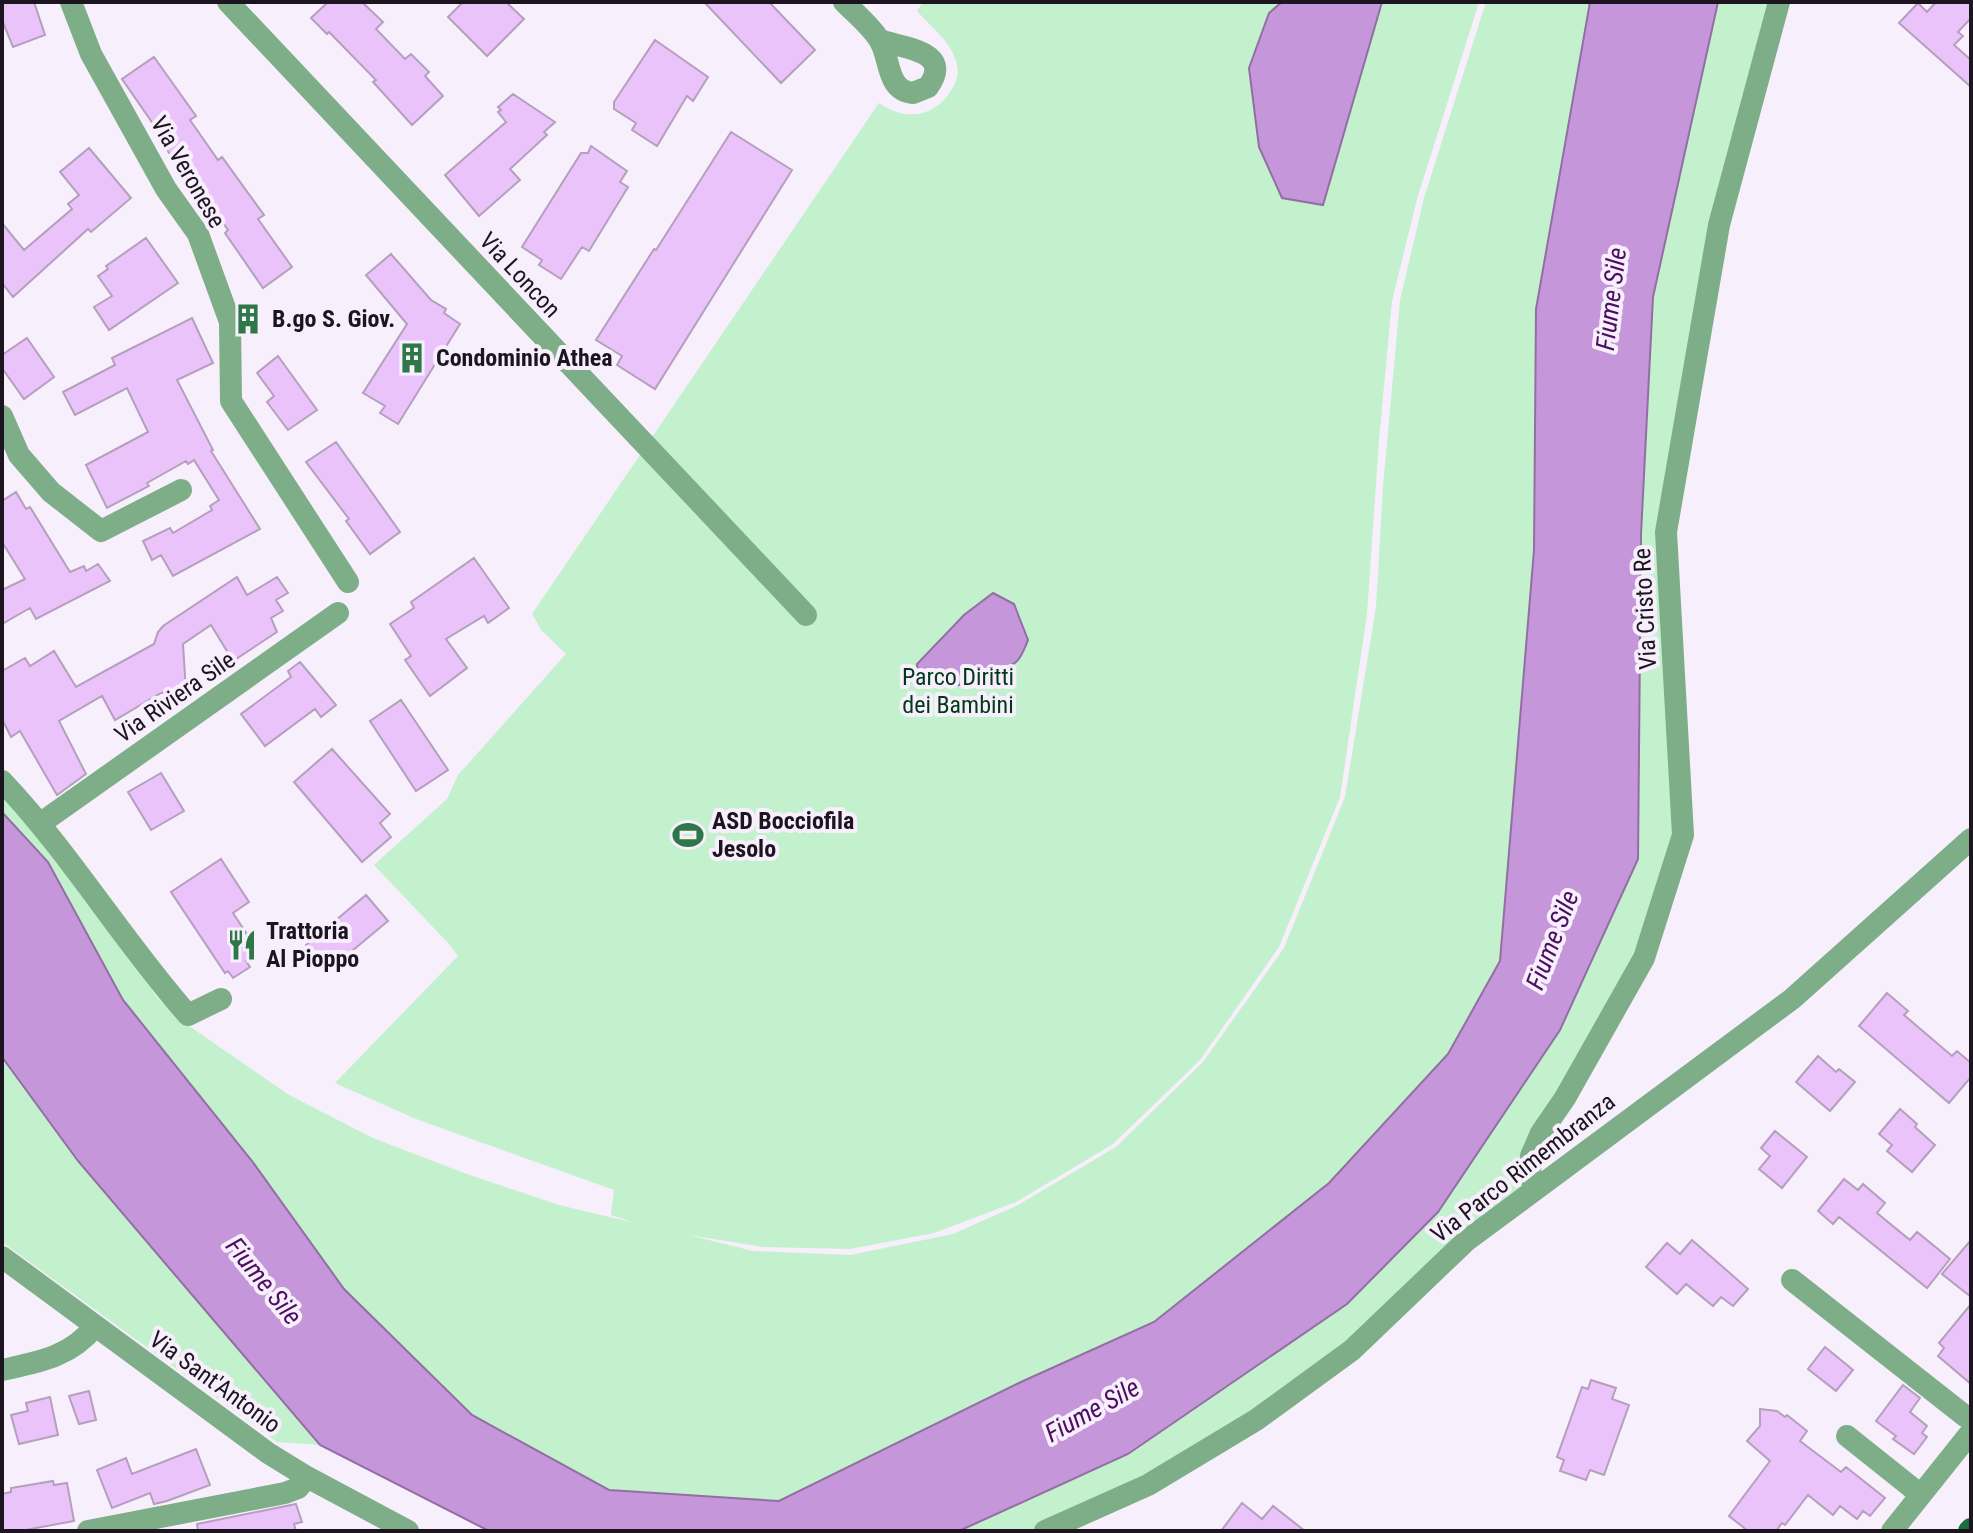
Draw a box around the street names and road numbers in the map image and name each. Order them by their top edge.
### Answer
street label: Via Veronese [145,111,231,233]
street label: Via Loncon [474,227,566,323]
street label: Via Cristo Re [1628,547,1662,671]
street label: Via Riviera Sile [110,645,240,749]
street label: Via Parco Rimembranza [1425,1087,1621,1249]
street label: Via Sant'Antonio [144,1325,286,1439]

